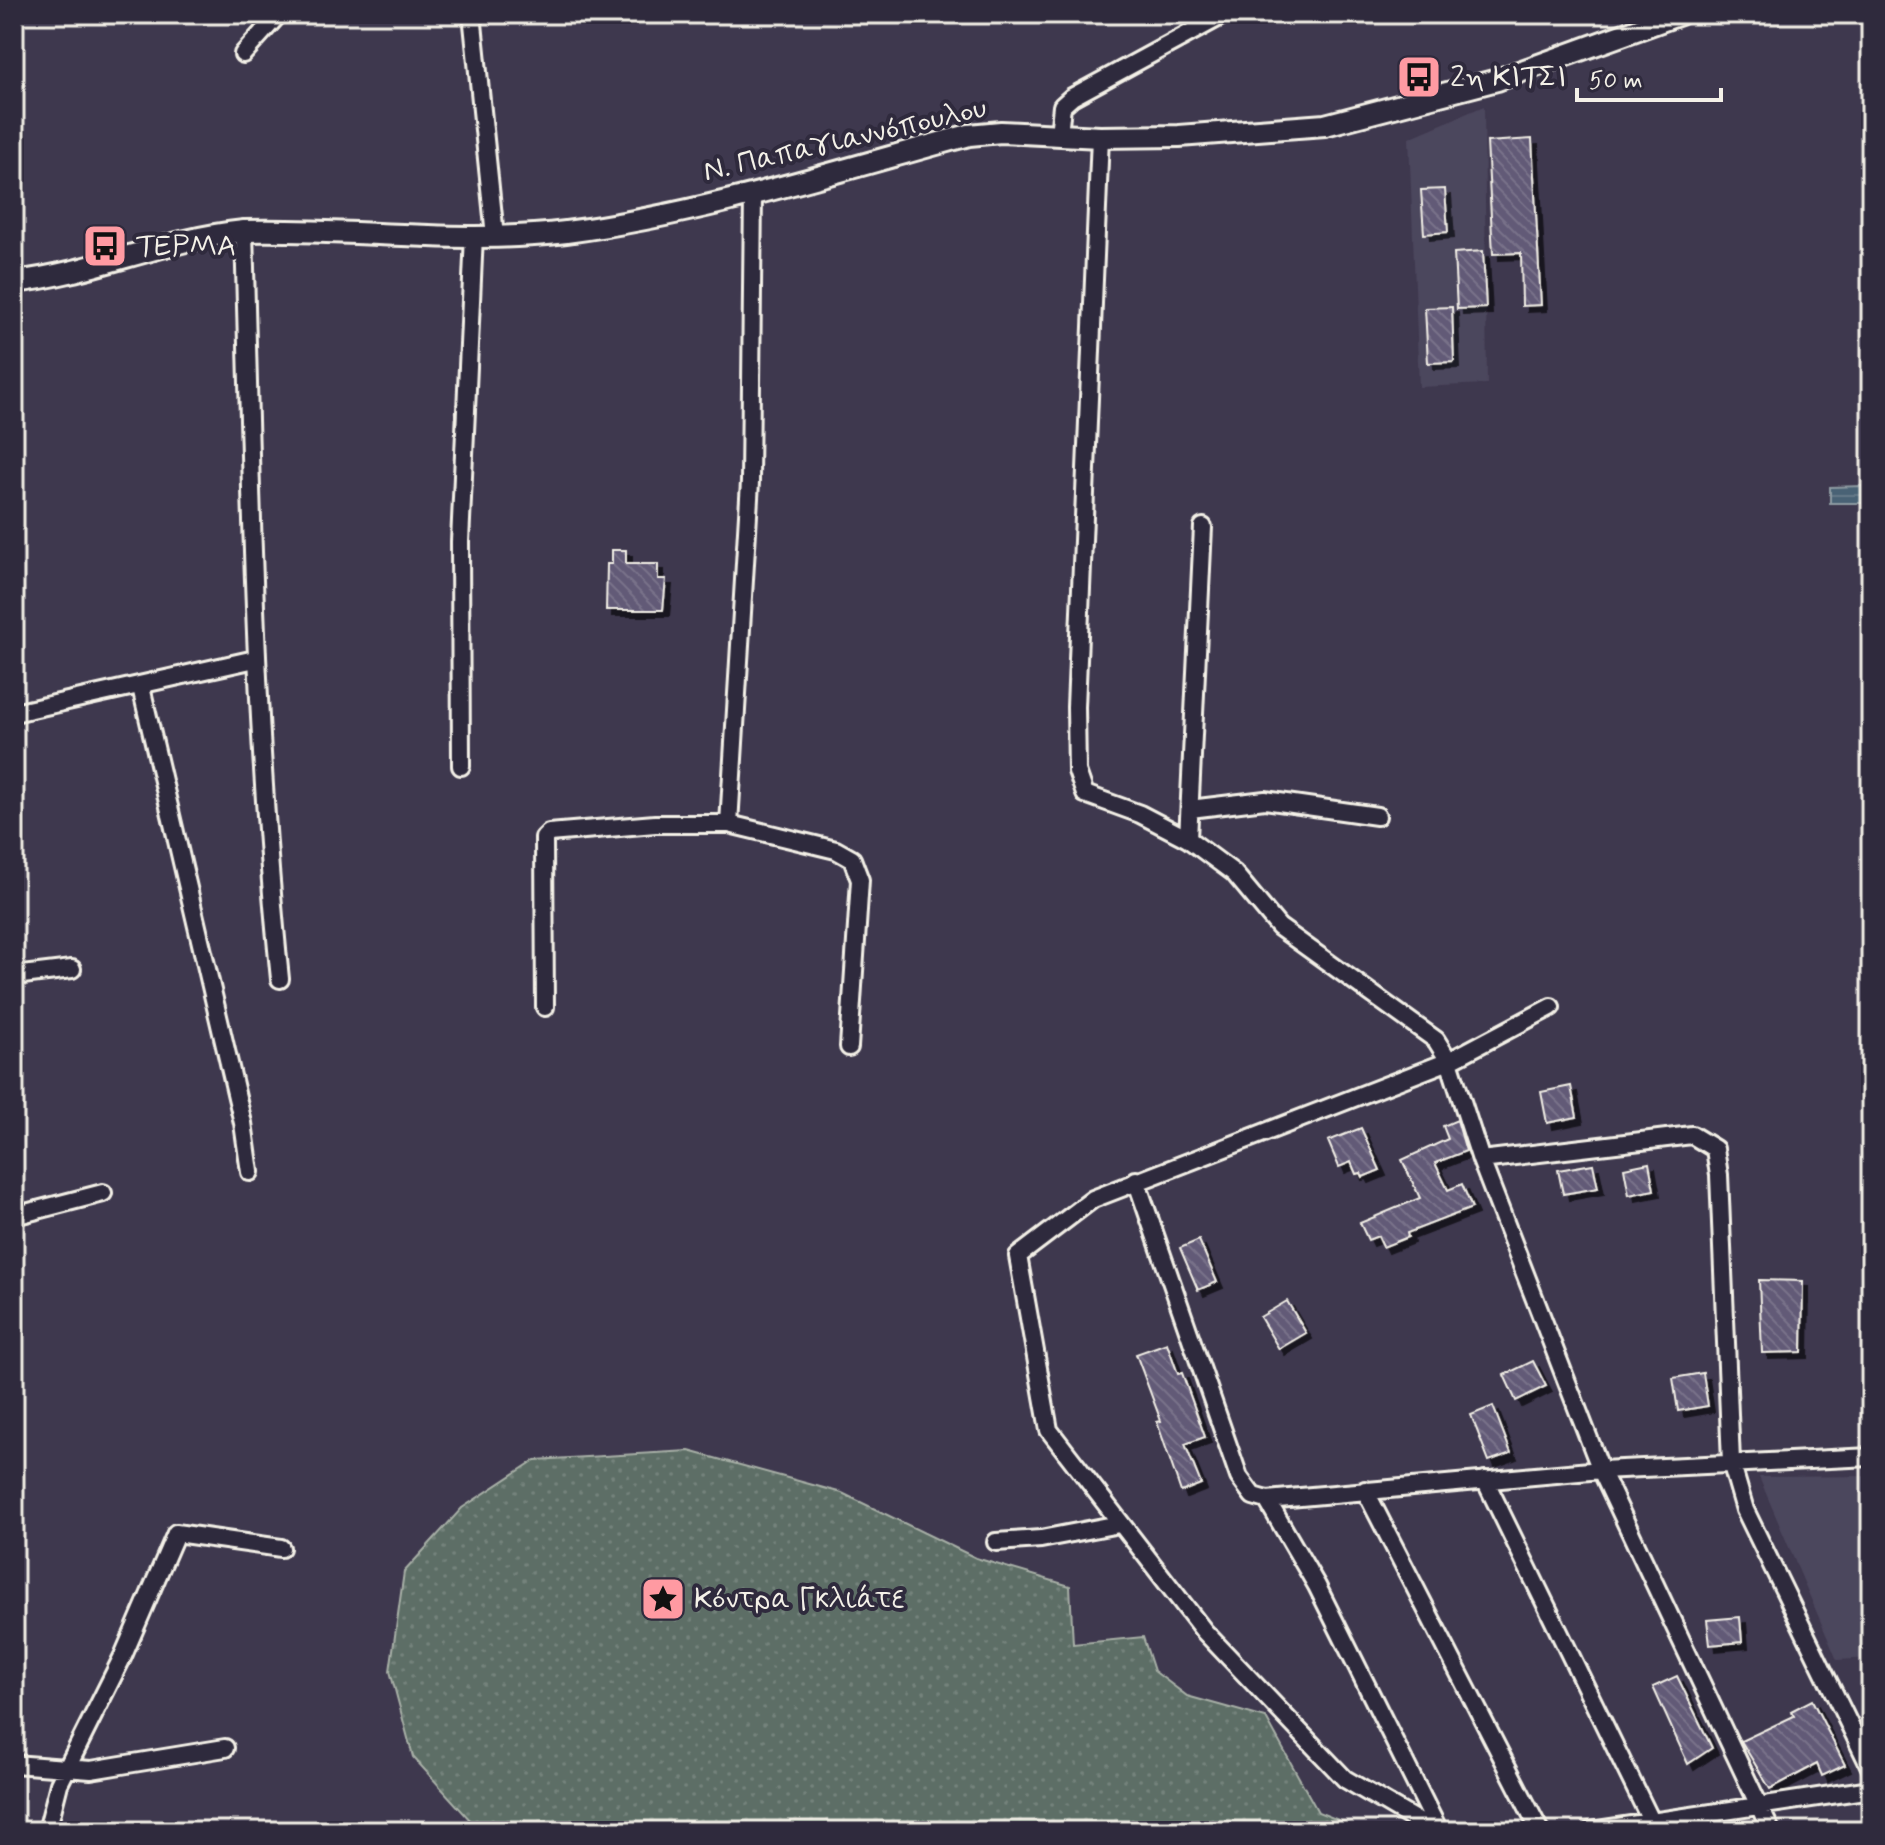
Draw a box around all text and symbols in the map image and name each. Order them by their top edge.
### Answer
scale bar [1577,52,1721,102]
bus stop icon: 2η ΚΙΤΣΙ [1395,53,1443,101]
place label: 2η ΚΙΤΣΙ [1450,58,1567,97]
text: 50 m [1589,66,1643,97]
street label: Ν. Παπαγιαννόπουλου [700,88,990,192]
bus stop icon: ΤΕΡΜΑ [81,222,129,270]
place label: ΤΕΡΜΑ [136,227,236,266]
place icon: Κόντρα Γκλιάτε [639,1575,687,1623]
place label: Κόντρα Γκλιάτε [694,1580,905,1619]

